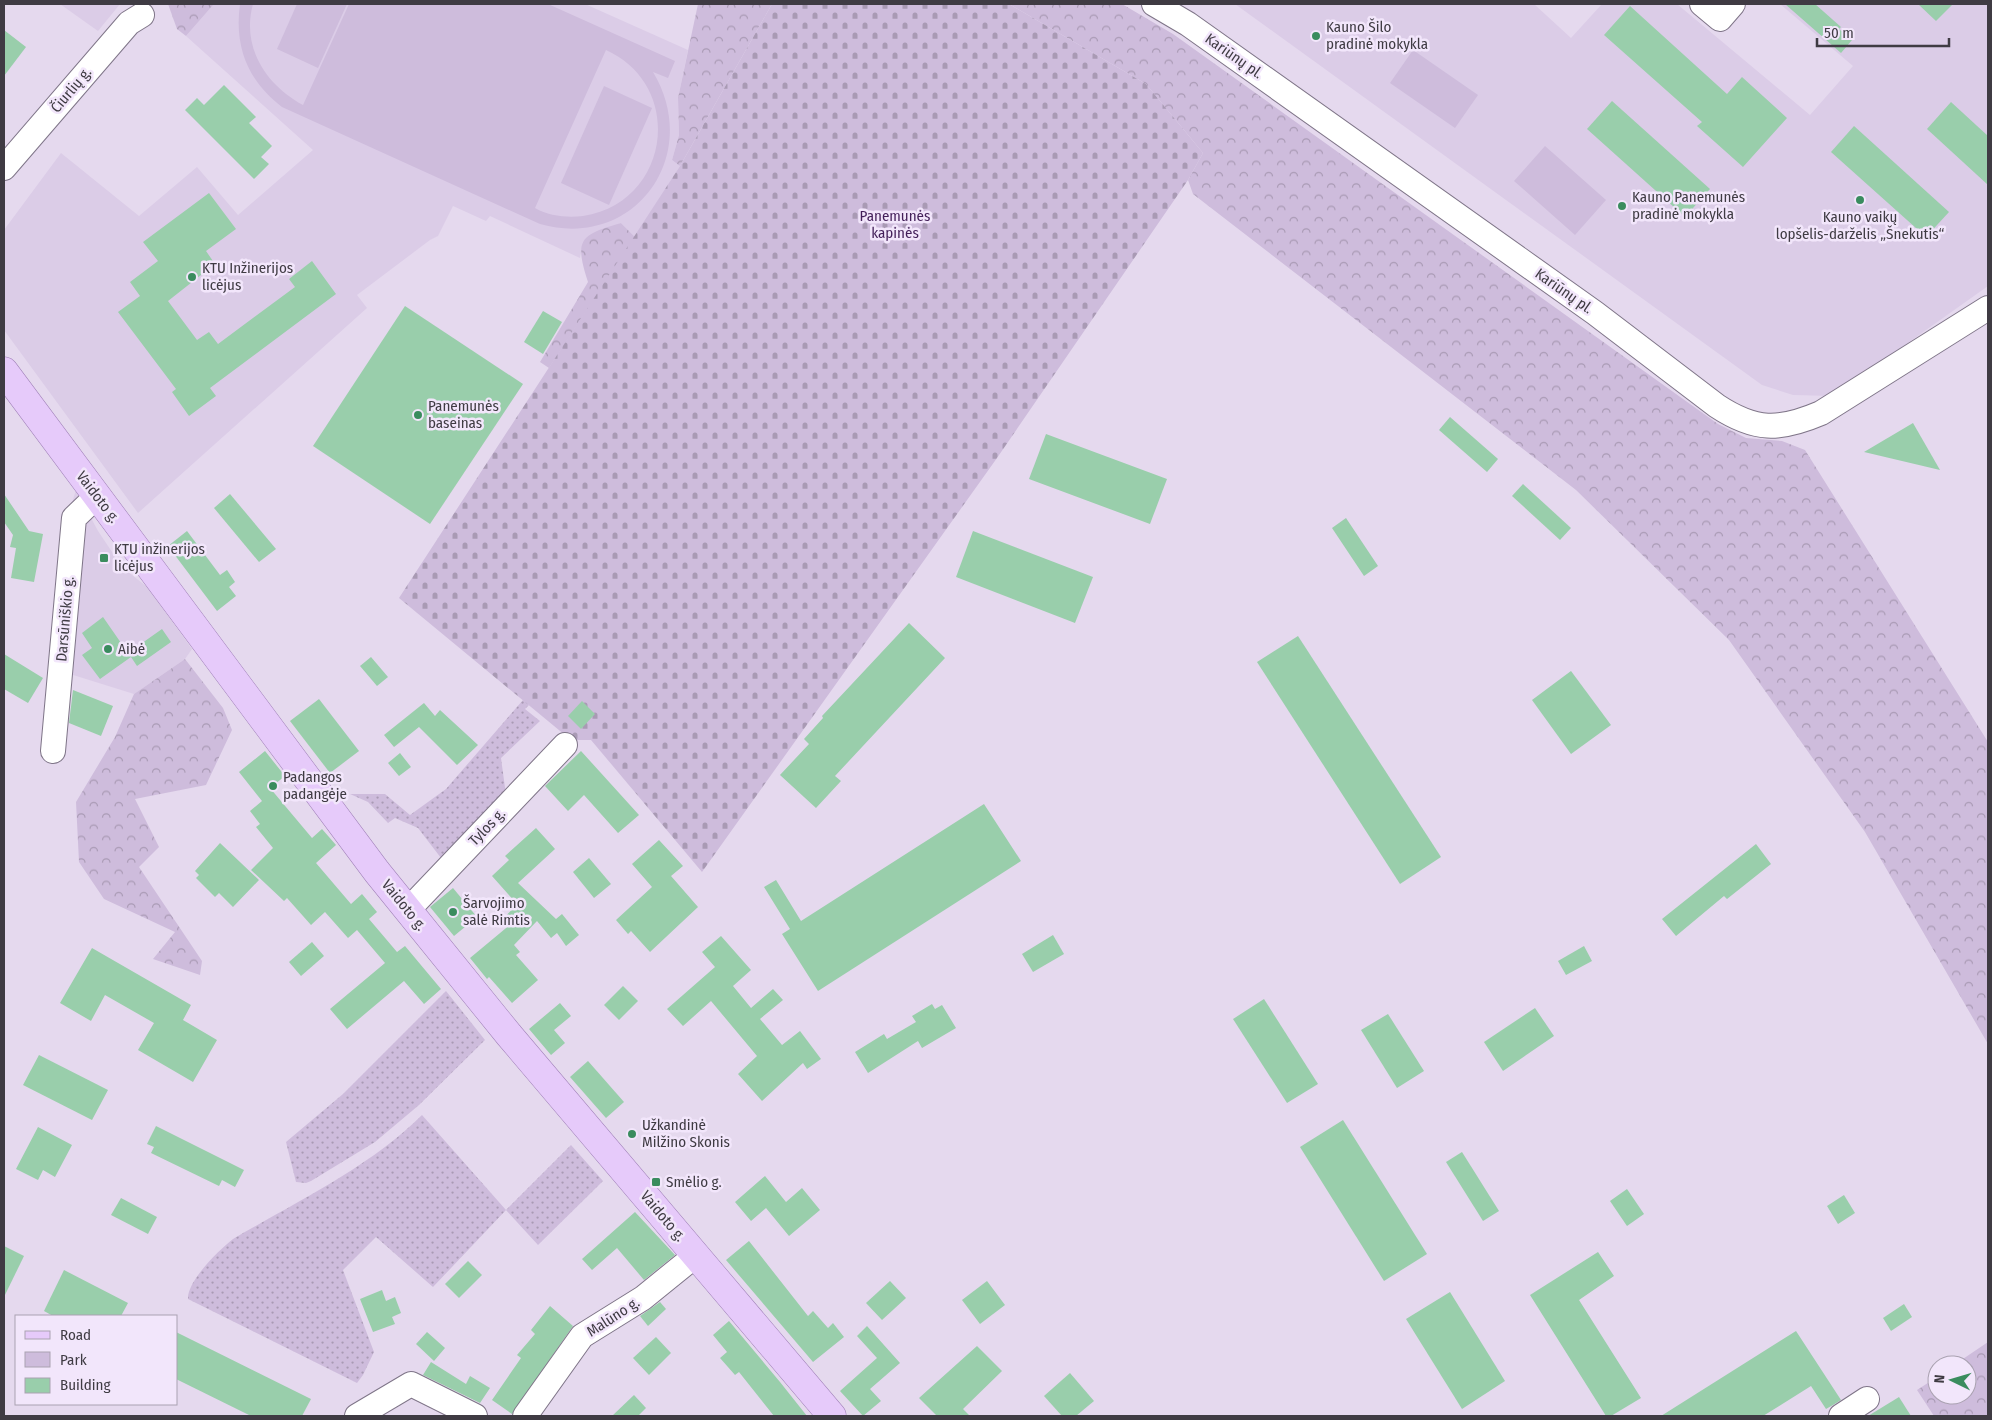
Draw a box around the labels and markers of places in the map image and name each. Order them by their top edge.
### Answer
place label: Kauno Šilo pradinė mokykla [1326,18,1428,53]
marker: Kauno Šilo pradinė mokykla [1310,30,1322,42]
place label: Kauno Panemunės pradinė mokykla [1632,188,1745,223]
marker: Kauno vaikų lopšelis-darželis „Šnekutis“ [1854,194,1866,206]
marker: Kauno Panemunės pradinė mokykla [1616,200,1628,212]
place label: Kauno vaikų lopšelis-darželis „Šnekutis“ [1776,208,1944,243]
place label: KTU Inžinerijos licėjus [202,259,293,294]
marker: KTU Inžinerijos licėjus [186,271,198,283]
place label: Panemunės baseinas [428,397,499,432]
marker: Panemunės baseinas [412,409,424,421]
place label: KTU inžinerijos licėjus [114,540,205,575]
marker: KTU inžinerijos licėjus [98,552,110,564]
place label: Aibė [118,640,145,658]
marker: Aibė [102,643,114,655]
place label: Padangos padangėje [283,768,347,803]
marker: Padangos padangėje [267,780,279,792]
place label: Šarvojimo salė Rimtis [463,894,530,929]
marker: Šarvojimo salė Rimtis [447,906,459,918]
place label: Užkandinė Milžino Skonis [642,1116,730,1151]
marker: Užkandinė Milžino Skonis [626,1128,638,1140]
place label: Smėlio g. [666,1173,722,1191]
marker: Smėlio g. [650,1176,662,1188]

